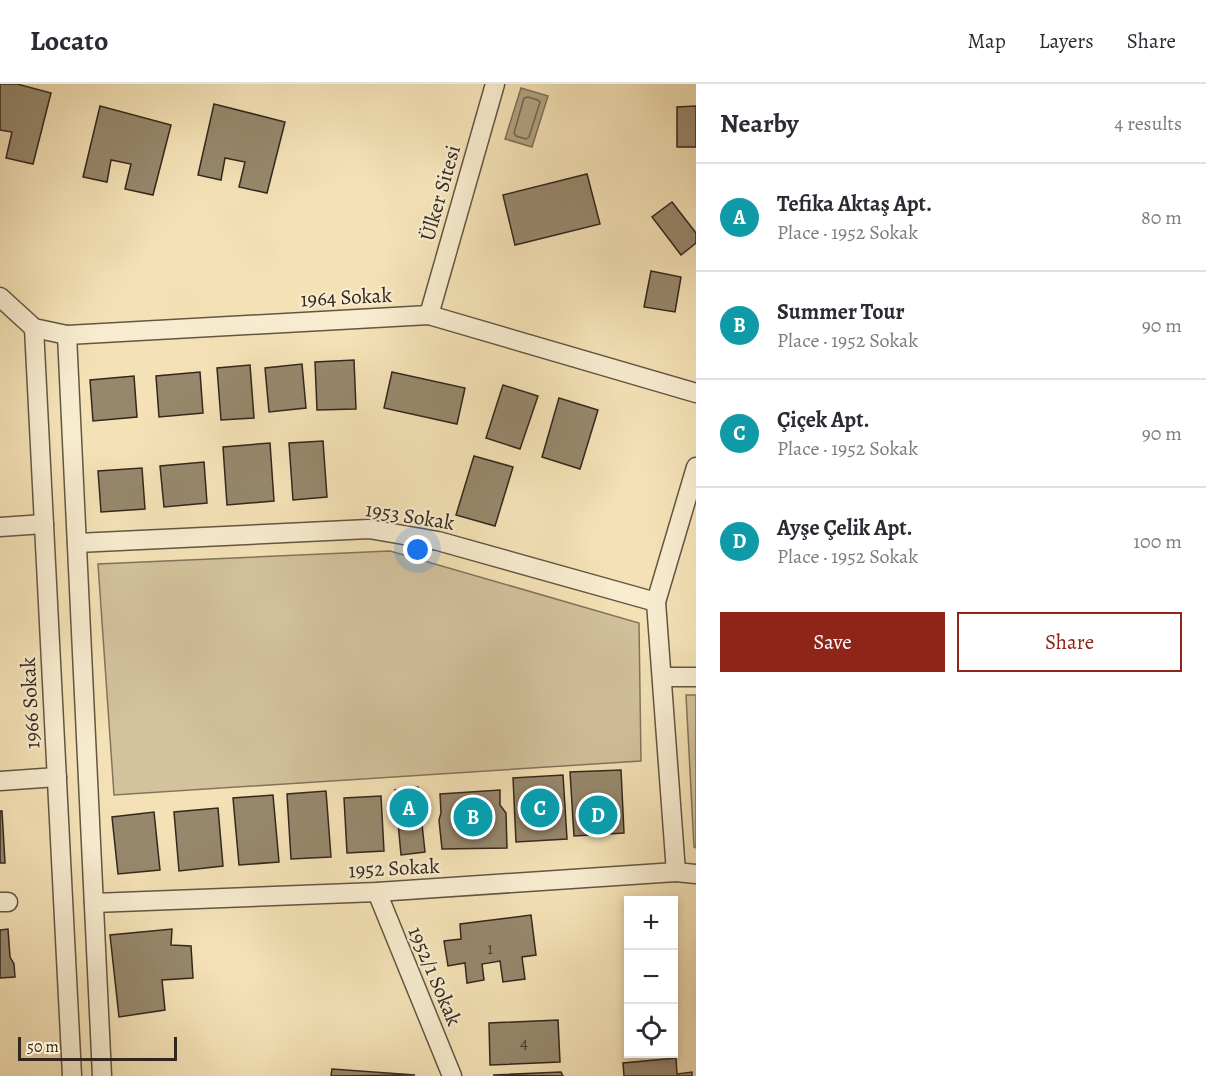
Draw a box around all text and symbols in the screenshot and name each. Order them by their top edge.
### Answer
text: Locato [30,22,108,60]
text: Map [967,27,1006,55]
text: Layers [1039,27,1094,55]
text: Share [1127,27,1176,55]
text: Nearby [720,106,799,141]
text: 4 results [1114,110,1182,137]
street label: Ülker Sitesi [413,142,467,244]
text: Tefika Aktaş Apt. [777,189,932,219]
text: A [733,204,746,231]
text: 80 m [1141,204,1182,231]
text: Place · 1952 Sokak [777,219,918,246]
street label: 1964 Sokak [300,281,393,313]
text: Summer Tour [777,297,905,327]
text: B [733,312,746,339]
text: 90 m [1142,312,1182,339]
text: Place · 1952 Sokak [777,327,918,354]
text: Çiçek Apt. [777,405,870,435]
text: C [733,420,746,447]
text: 90 m [1142,420,1182,447]
text: Place · 1952 Sokak [777,435,918,462]
street label: 1953 Sokak [363,495,457,537]
text: Ayşe Çelik Apt. [777,513,913,543]
text: D [733,528,746,555]
text: 100 m [1133,528,1182,555]
your location [403,535,432,564]
text: Place · 1952 Sokak [777,543,918,570]
button: Save [720,612,945,672]
button: Share [957,612,1182,672]
street label: 1966 Sokak [14,656,46,750]
pin: A [390,786,428,830]
pin: C [520,786,560,830]
pin: D [578,792,618,838]
pin: B [454,794,492,840]
street label: 1952 Sokak [348,852,441,884]
map controls [624,896,678,1058]
button: + [624,896,678,950]
street label: 1952/1 Sokak [402,922,469,1030]
house number: 1 [487,936,493,960]
button: − [624,950,678,1004]
button: locate [624,1004,678,1058]
house number: 4 [520,1030,528,1054]
scale bar [18,1034,177,1062]
text: 50 m [27,1036,59,1058]

